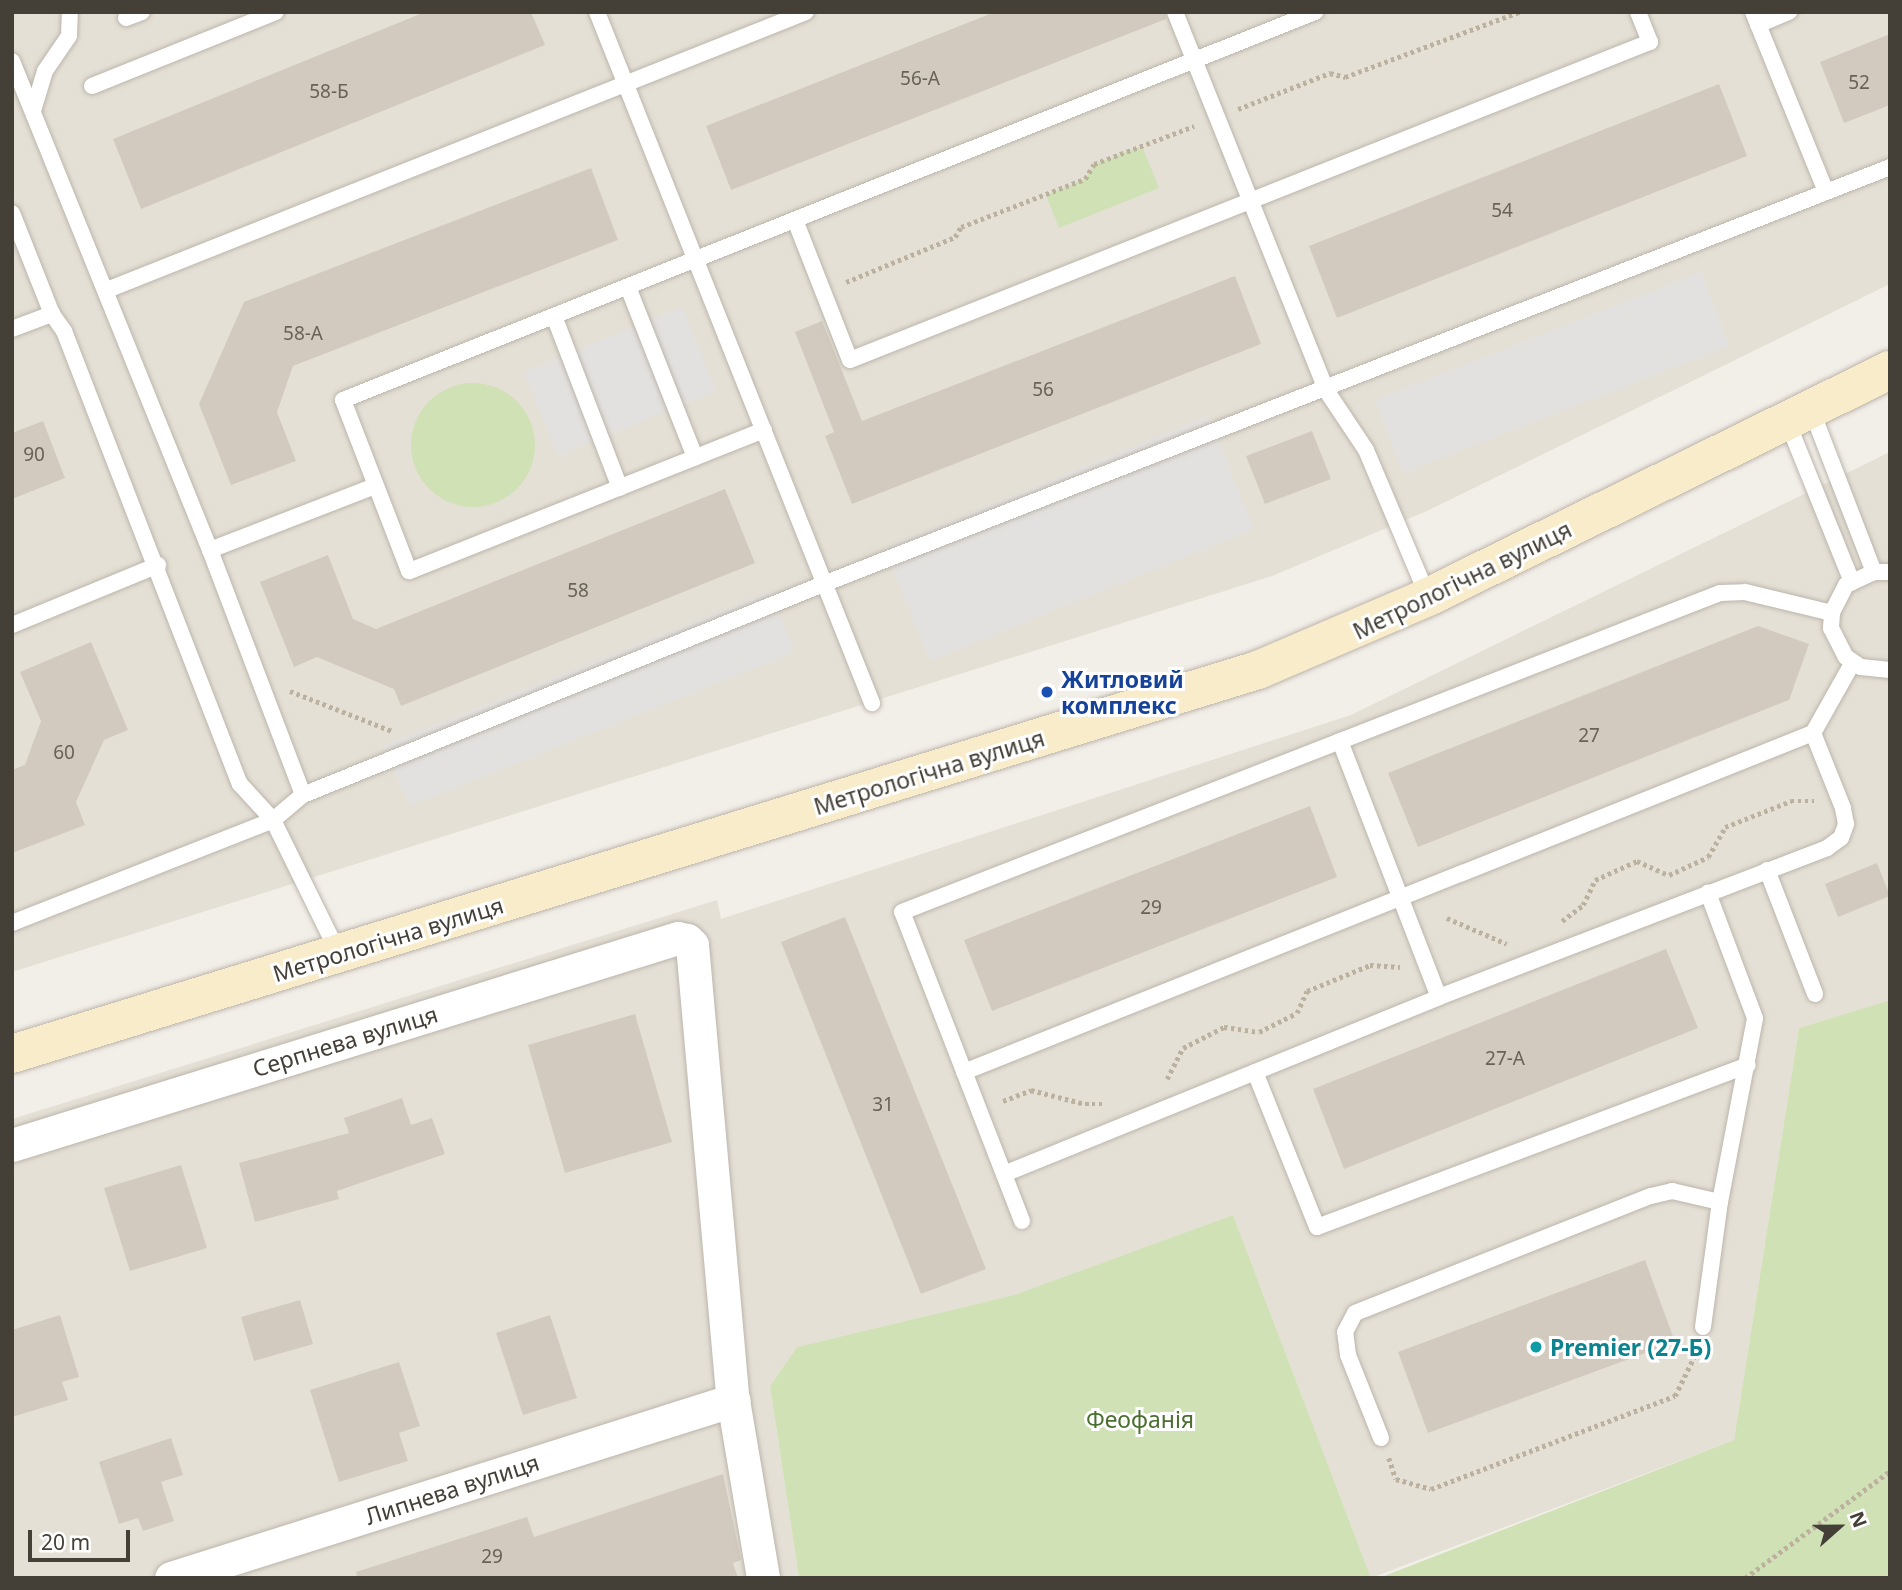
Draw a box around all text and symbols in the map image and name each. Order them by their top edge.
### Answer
house number: 56-А [900,68,940,90]
house number: 52 [1848,72,1870,94]
house number: 58-Б [309,81,349,103]
house number: 54 [1491,200,1513,222]
house number: 58-А [283,323,323,345]
house number: 56 [1032,379,1054,401]
house number: 90 [23,444,45,466]
street label: Метрологічна вулиця [1348,515,1576,645]
house number: 58 [567,580,589,602]
place label: Житловий комплекс [1061,665,1184,719]
marker: Житловий комплекс [1039,684,1055,700]
street label: Метрологічна вулиця [810,724,1048,820]
house number: 27 [1578,725,1600,747]
house number: 60 [53,742,75,764]
street label: Метрологічна вулиця [269,891,507,987]
house number: 29 [1140,897,1162,919]
street label: Серпнева вулиця [249,1000,441,1082]
house number: 27-А [1485,1048,1525,1070]
house number: 31 [872,1094,894,1116]
place label: Premier (27-Б) [1550,1333,1711,1361]
marker: Premier (27-Б) [1528,1339,1544,1355]
park label: Феофанія [1086,1405,1194,1433]
street label: Липнева вулиця [362,1448,542,1530]
north arrow [1804,1492,1874,1562]
text: N [1844,1508,1874,1531]
scale bar [32,1516,133,1560]
text: 20 m [41,1528,90,1556]
house number: 29 [481,1546,503,1568]

